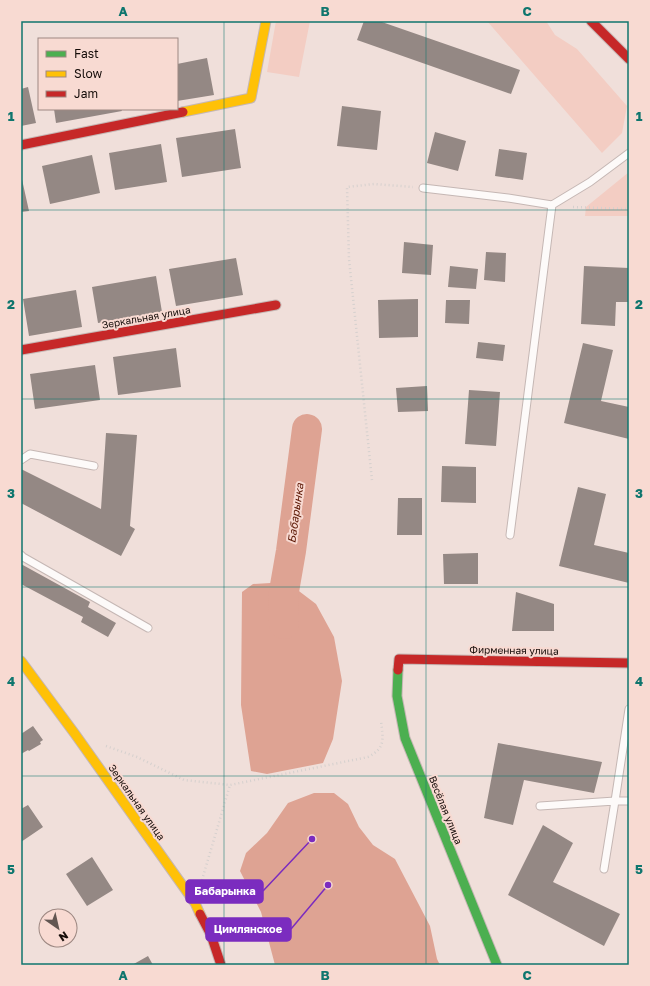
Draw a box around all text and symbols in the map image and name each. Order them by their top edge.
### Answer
text: A [118,3,128,19]
text: B [320,3,330,19]
text: C [522,3,532,19]
legend [38,38,178,110]
text: Fast [74,46,99,61]
text: Slow [74,66,102,81]
text: Jam [74,86,98,101]
text: 1 [8,108,15,124]
text: 1 [636,108,643,124]
text: 2 [7,296,15,312]
text: 2 [635,296,643,312]
street label: Зеркальная улица [101,303,191,331]
water label: Бабарынка [284,482,307,544]
text: 3 [7,485,15,501]
text: 3 [635,485,643,501]
street label: Фирменная улица [469,643,559,657]
text: 4 [7,673,15,689]
text: 4 [635,673,643,689]
street label: Зеркальная улица [106,762,168,842]
street label: Весёлая улица [427,774,465,846]
text: 5 [7,861,15,877]
text: 5 [635,861,643,877]
callout: Бабарынка [186,880,263,903]
text: Бабарынка [194,884,256,897]
north arrow [38,908,78,948]
callout: Цимлянское [206,918,291,941]
text: Цимлянское [214,922,283,935]
text: N [57,929,71,944]
text: A [118,967,128,983]
text: B [320,967,330,983]
text: C [522,967,532,983]

